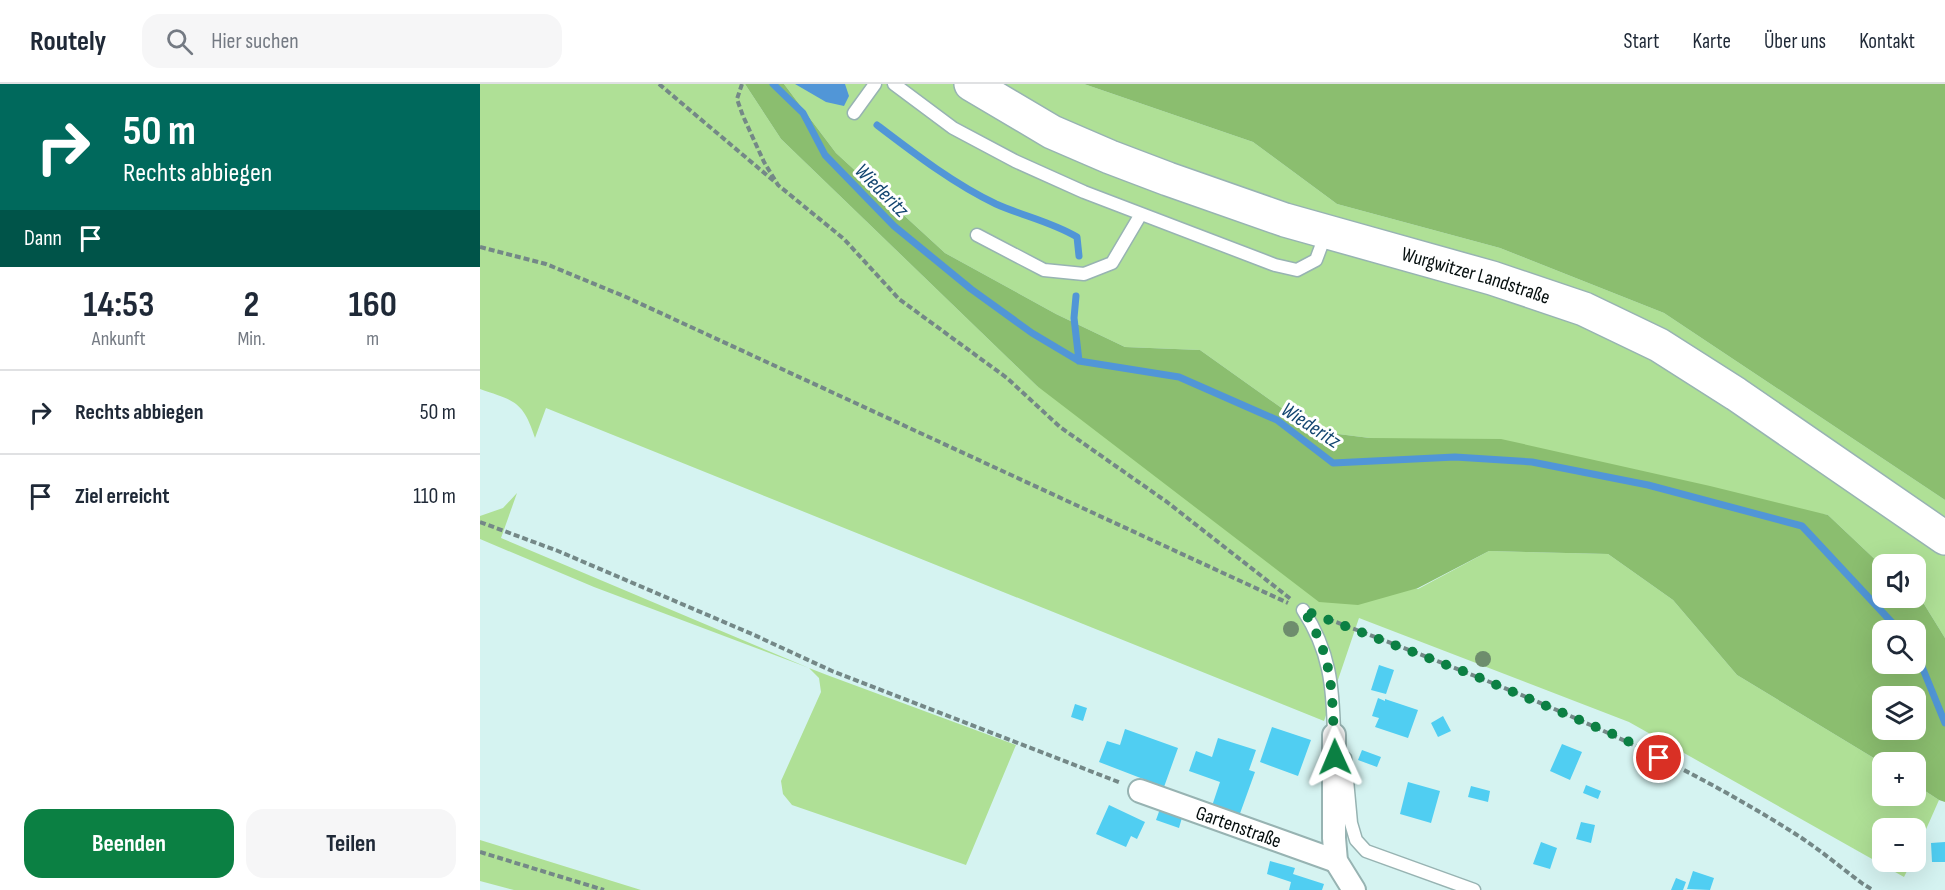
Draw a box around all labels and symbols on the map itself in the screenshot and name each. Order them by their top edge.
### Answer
water label: Wiederitz [850,158,914,223]
street label: Wurgwitzer Landstraße [1399,242,1553,310]
water label: Wiederitz [1276,397,1346,454]
position arrow [1303,725,1367,789]
pin [1633,732,1684,783]
street label: Gartenstraße [1193,801,1284,854]

